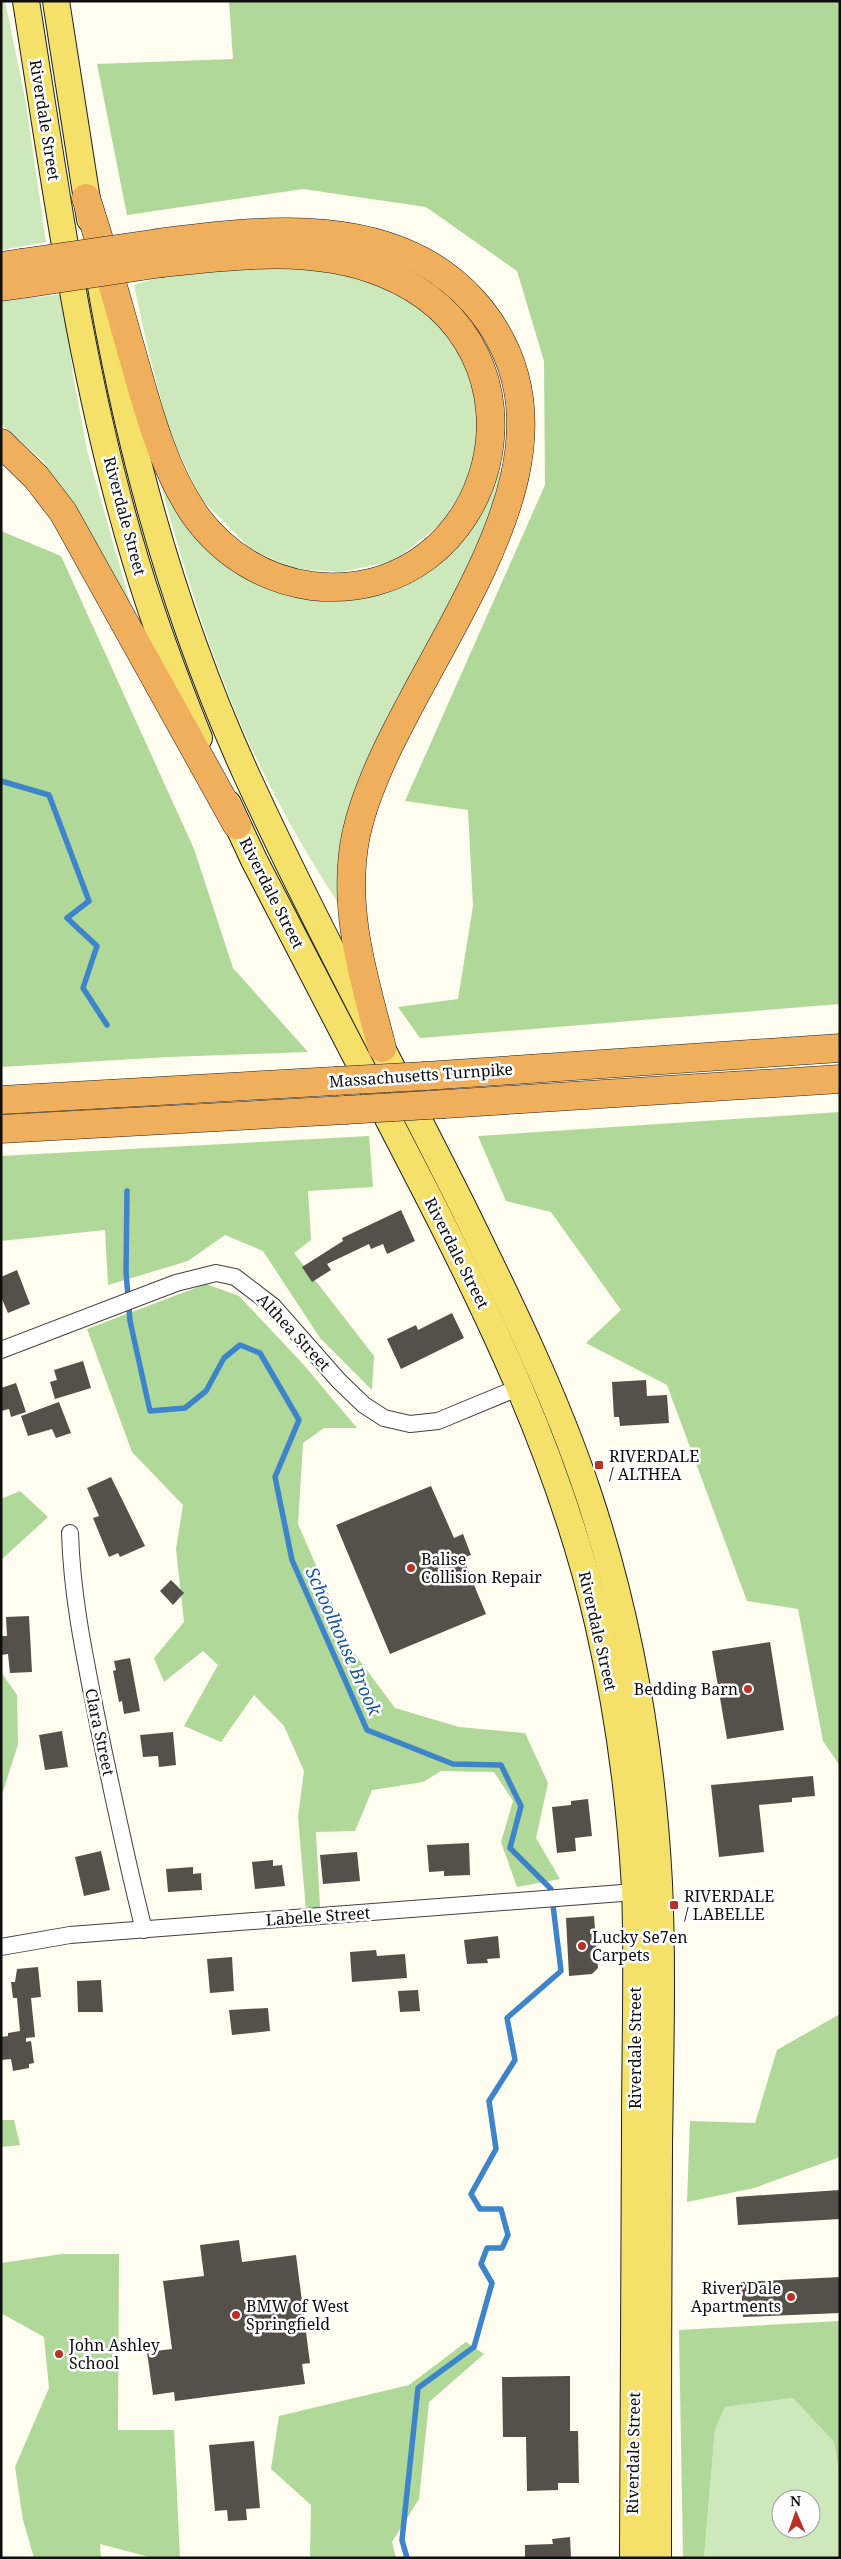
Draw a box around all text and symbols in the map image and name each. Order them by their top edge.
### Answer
street label: Riverdale Street [25,58,65,182]
street label: Riverdale Street [99,454,152,578]
street label: Riverdale Street [234,834,310,953]
street label: Massachusetts Turnpike [328,1058,514,1092]
street label: Riverdale Street [419,1194,495,1313]
street label: Althea Street [252,1289,336,1376]
place label: RIVERDALE / ALTHEA [609,1445,699,1485]
marker: RIVERDALE / ALTHEA [593,1459,605,1471]
place label: Balise Collision Repair [421,1548,542,1588]
marker: Balise Collision Repair [405,1562,417,1574]
water label: Schoolhouse Brook [300,1563,388,1720]
street label: Riverdale Street [574,1569,623,1693]
place label: Bedding Barn [634,1678,738,1700]
marker: Bedding Barn [742,1683,754,1695]
street label: Clara Street [80,1686,120,1778]
place label: RIVERDALE / LABELLE [684,1885,774,1925]
marker: RIVERDALE / LABELLE [668,1899,680,1911]
street label: Labelle Street [265,1901,371,1931]
place label: Lucky Se7en Carpets [592,1926,688,1966]
marker: Lucky Se7en Carpets [576,1940,588,1952]
street label: Riverdale Street [624,1987,646,2109]
place label: River Dale Apartments [691,2277,781,2317]
marker: River Dale Apartments [785,2291,797,2303]
place label: BMW of West Springfield [246,2295,349,2335]
marker: BMW of West Springfield [230,2309,242,2321]
place label: John Ashley School [68,2334,161,2374]
marker: John Ashley School [53,2348,65,2360]
street label: Riverdale Street [621,2391,645,2514]
north arrow [771,2489,821,2539]
text: N [790,2491,801,2510]

